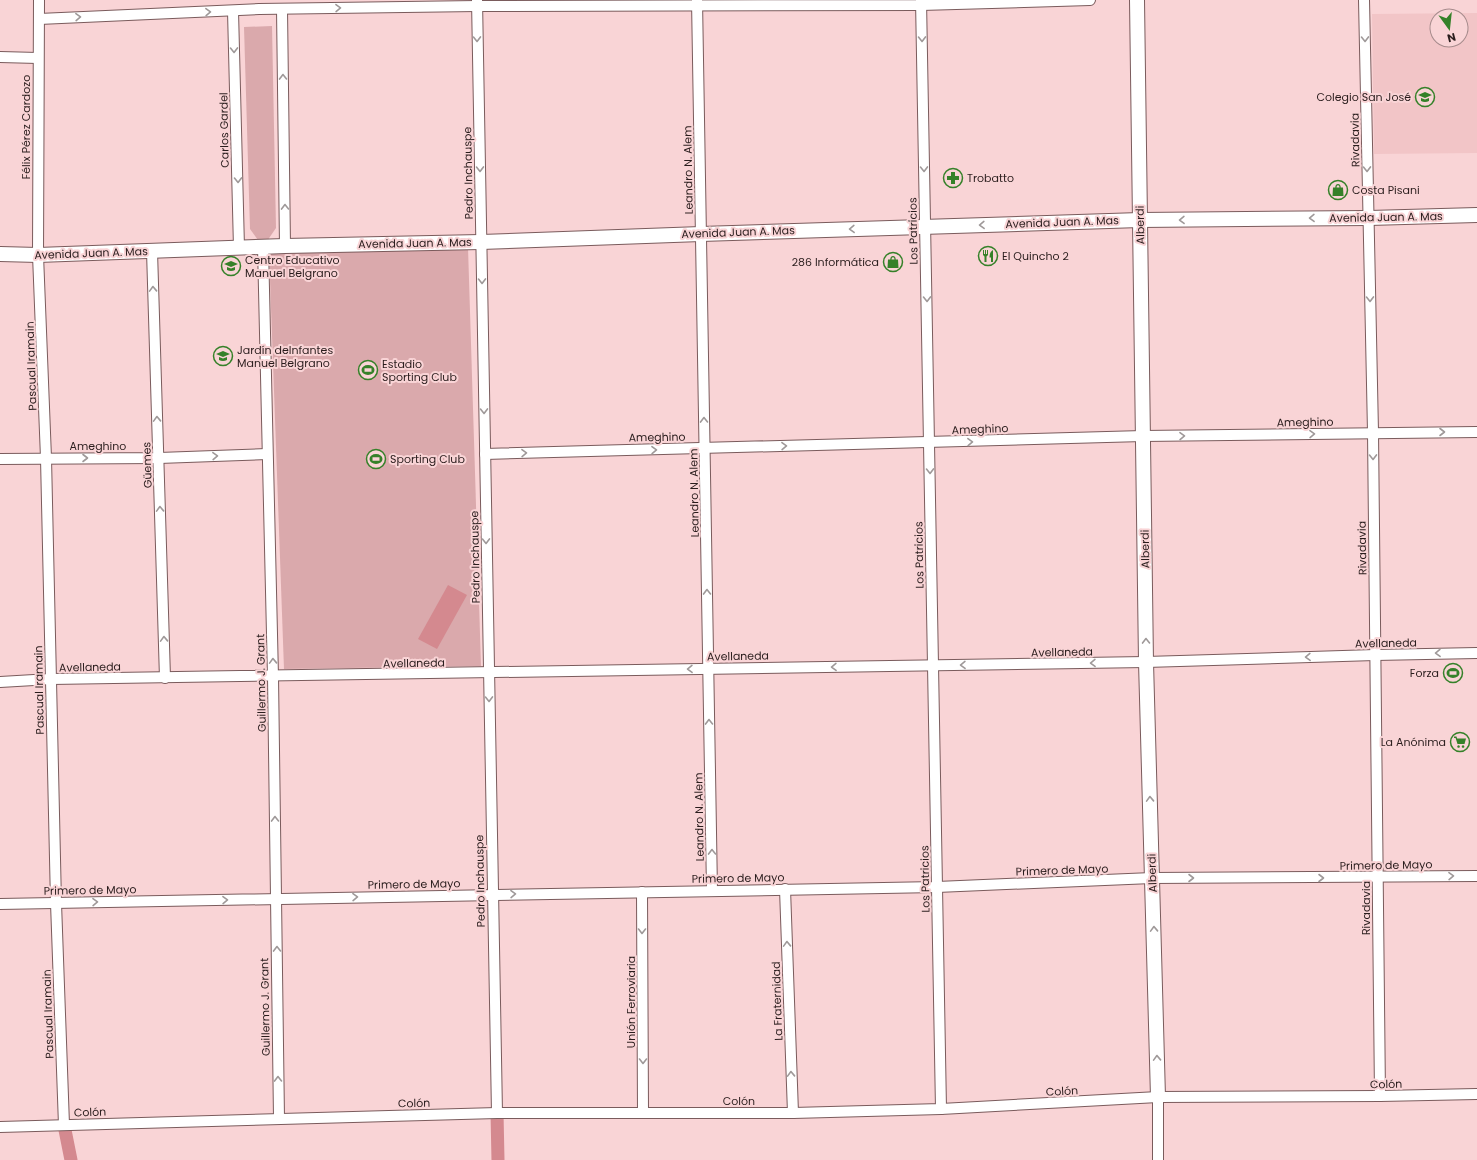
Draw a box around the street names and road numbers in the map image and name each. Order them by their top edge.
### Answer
street label: Félix Pérez Cardozo [18,75,34,179]
street label: Carlos Gardel [215,92,233,168]
street label: Rivadavia [1347,113,1363,167]
street label: Leandro N. Alem [679,125,697,215]
street label: Pedro Inchauspe [459,126,477,219]
street label: Los Patricios [904,197,922,265]
street label: Alberdi [1132,205,1148,244]
street label: Avenida Juan A. Mas [1329,208,1443,226]
street label: Avenida Juan A. Mas [1005,212,1119,232]
street label: Avenida Juan A. Mas [681,222,795,242]
street label: Avenida Juan A. Mas [358,234,472,252]
street label: Avenida Juan A. Mas [34,243,148,263]
street label: Pascual Iramain [21,321,41,411]
street label: Ameghino [1276,414,1334,430]
street label: Ameghino [951,420,1009,438]
street label: Ameghino [628,429,686,445]
street label: Ameghino [70,438,126,454]
street label: Güemes [138,441,156,488]
street label: Leandro N. Alem [685,448,703,538]
street label: Pedro Inchauspe [466,510,484,603]
street label: Los Patricios [910,521,928,589]
street label: Rivadavia [1354,521,1370,575]
street label: Alberdi [1137,529,1153,568]
street label: Guillermo J. Grant [252,634,270,732]
street label: Avellaneda [1355,634,1417,652]
street label: Avellaneda [1031,643,1093,661]
street label: Pascual Iramain [30,645,48,735]
street label: Avellaneda [707,647,769,665]
street label: Avellaneda [383,654,445,672]
street label: Avellaneda [59,658,121,676]
street label: Leandro N. Alem [690,772,708,862]
street label: Pedro Inchauspe [471,834,489,927]
street label: Los Patricios [916,845,934,913]
street label: Alberdi [1143,853,1161,893]
street label: Primero de Mayo [1339,856,1433,874]
street label: Primero de Mayo [1015,860,1109,880]
street label: Primero de Mayo [691,869,785,887]
street label: Primero de Mayo [367,875,461,893]
street label: Primero de Mayo [43,881,137,899]
street label: Rivadavia [1358,881,1374,935]
street label: Unión Ferroviaria [623,956,639,1048]
street label: Guillermo J. Grant [256,958,274,1056]
street label: La Fraternidad [768,961,786,1041]
street label: Pascual Iramain [38,969,58,1059]
street label: Colón [1370,1076,1402,1092]
street label: Colón [1045,1082,1079,1100]
street label: Colón [723,1093,755,1109]
street label: Colón [398,1095,430,1111]
street label: Colón [74,1103,106,1121]

